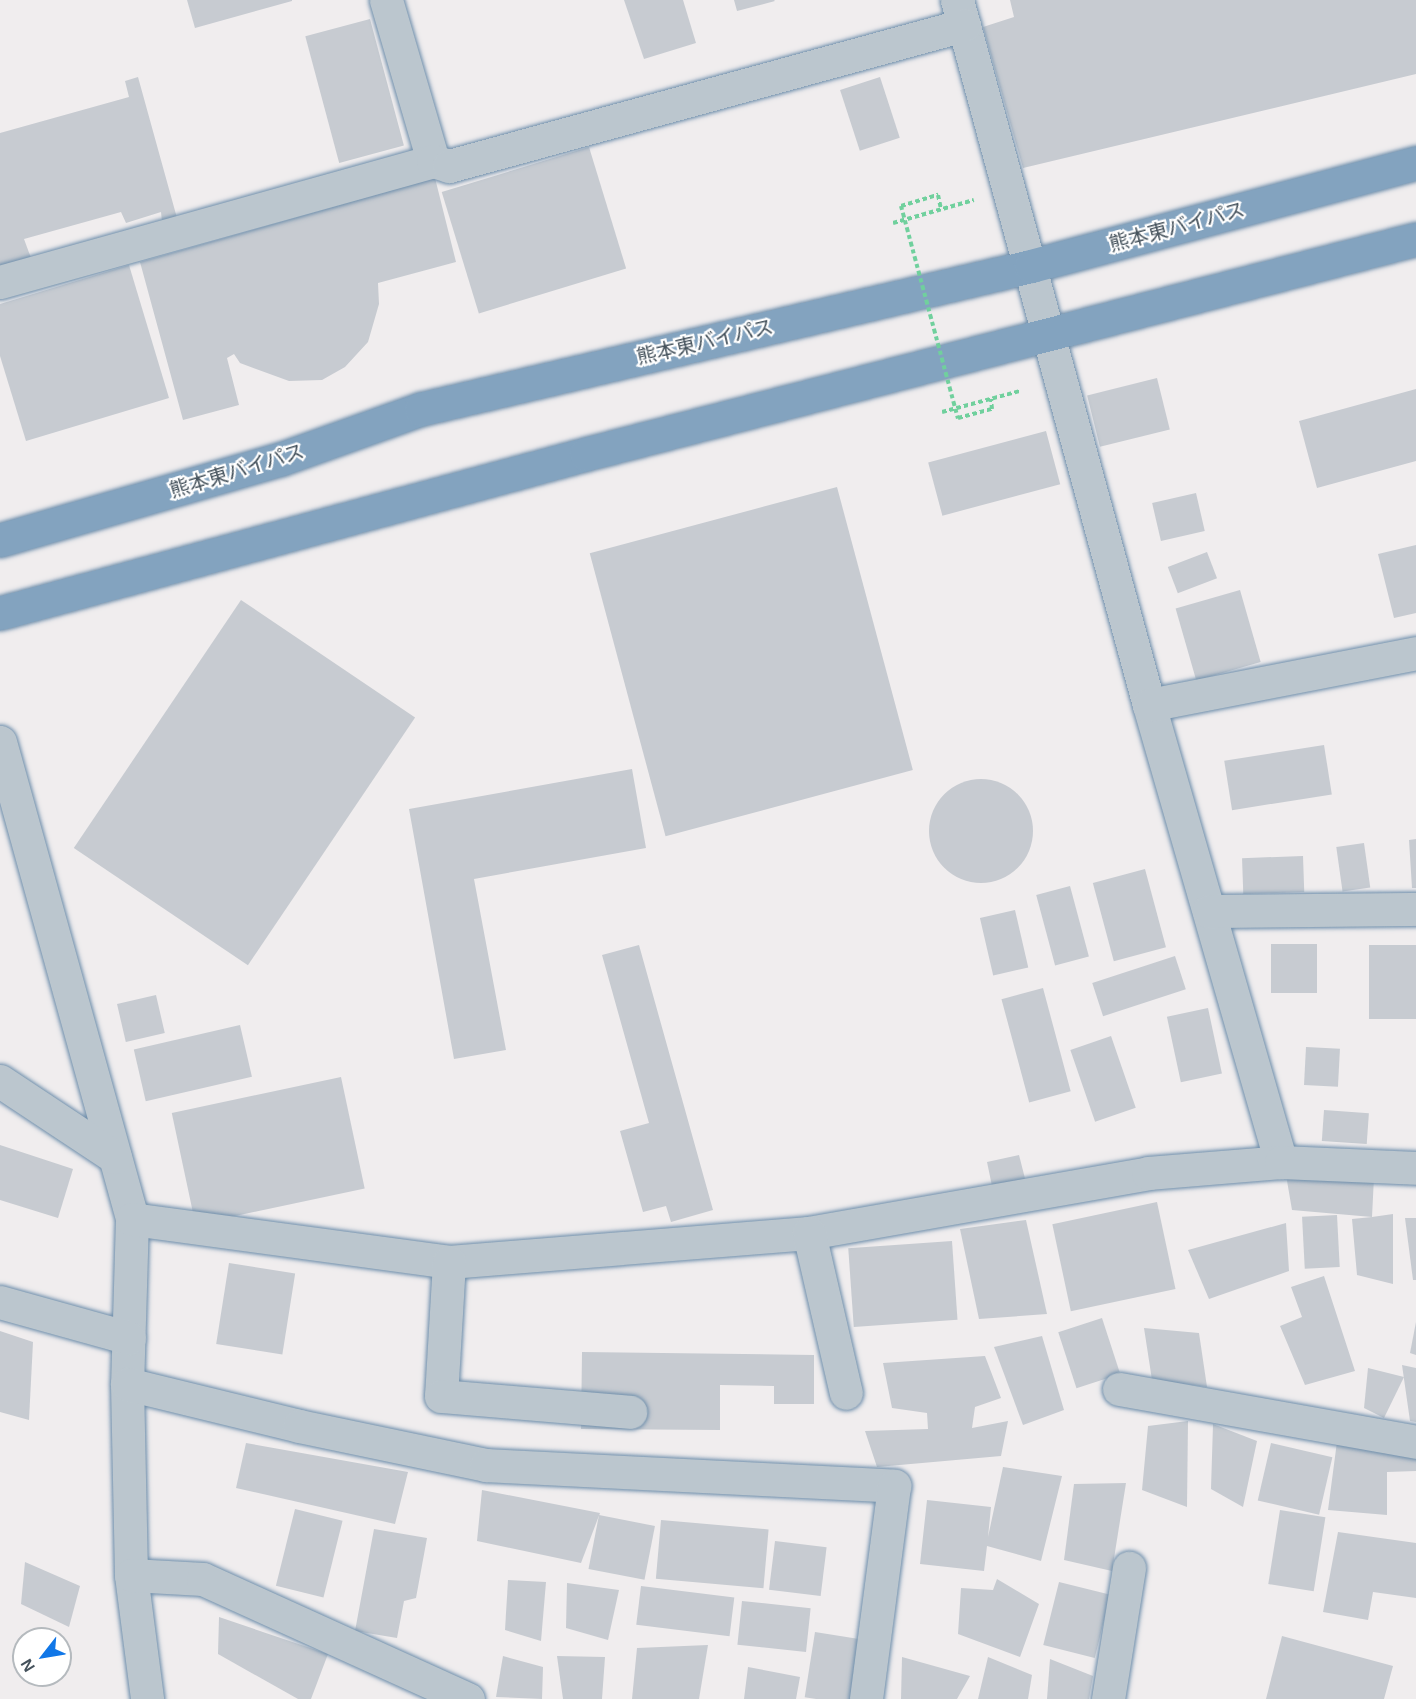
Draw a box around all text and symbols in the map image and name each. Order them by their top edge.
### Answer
street label: 熊本東バイパス [1106,197,1248,257]
street label: 熊本東バイパス [634,315,776,369]
street label: 熊本東バイパス [167,439,307,503]
north arrow [12,1627,72,1687]
text: N [18,1656,38,1675]

